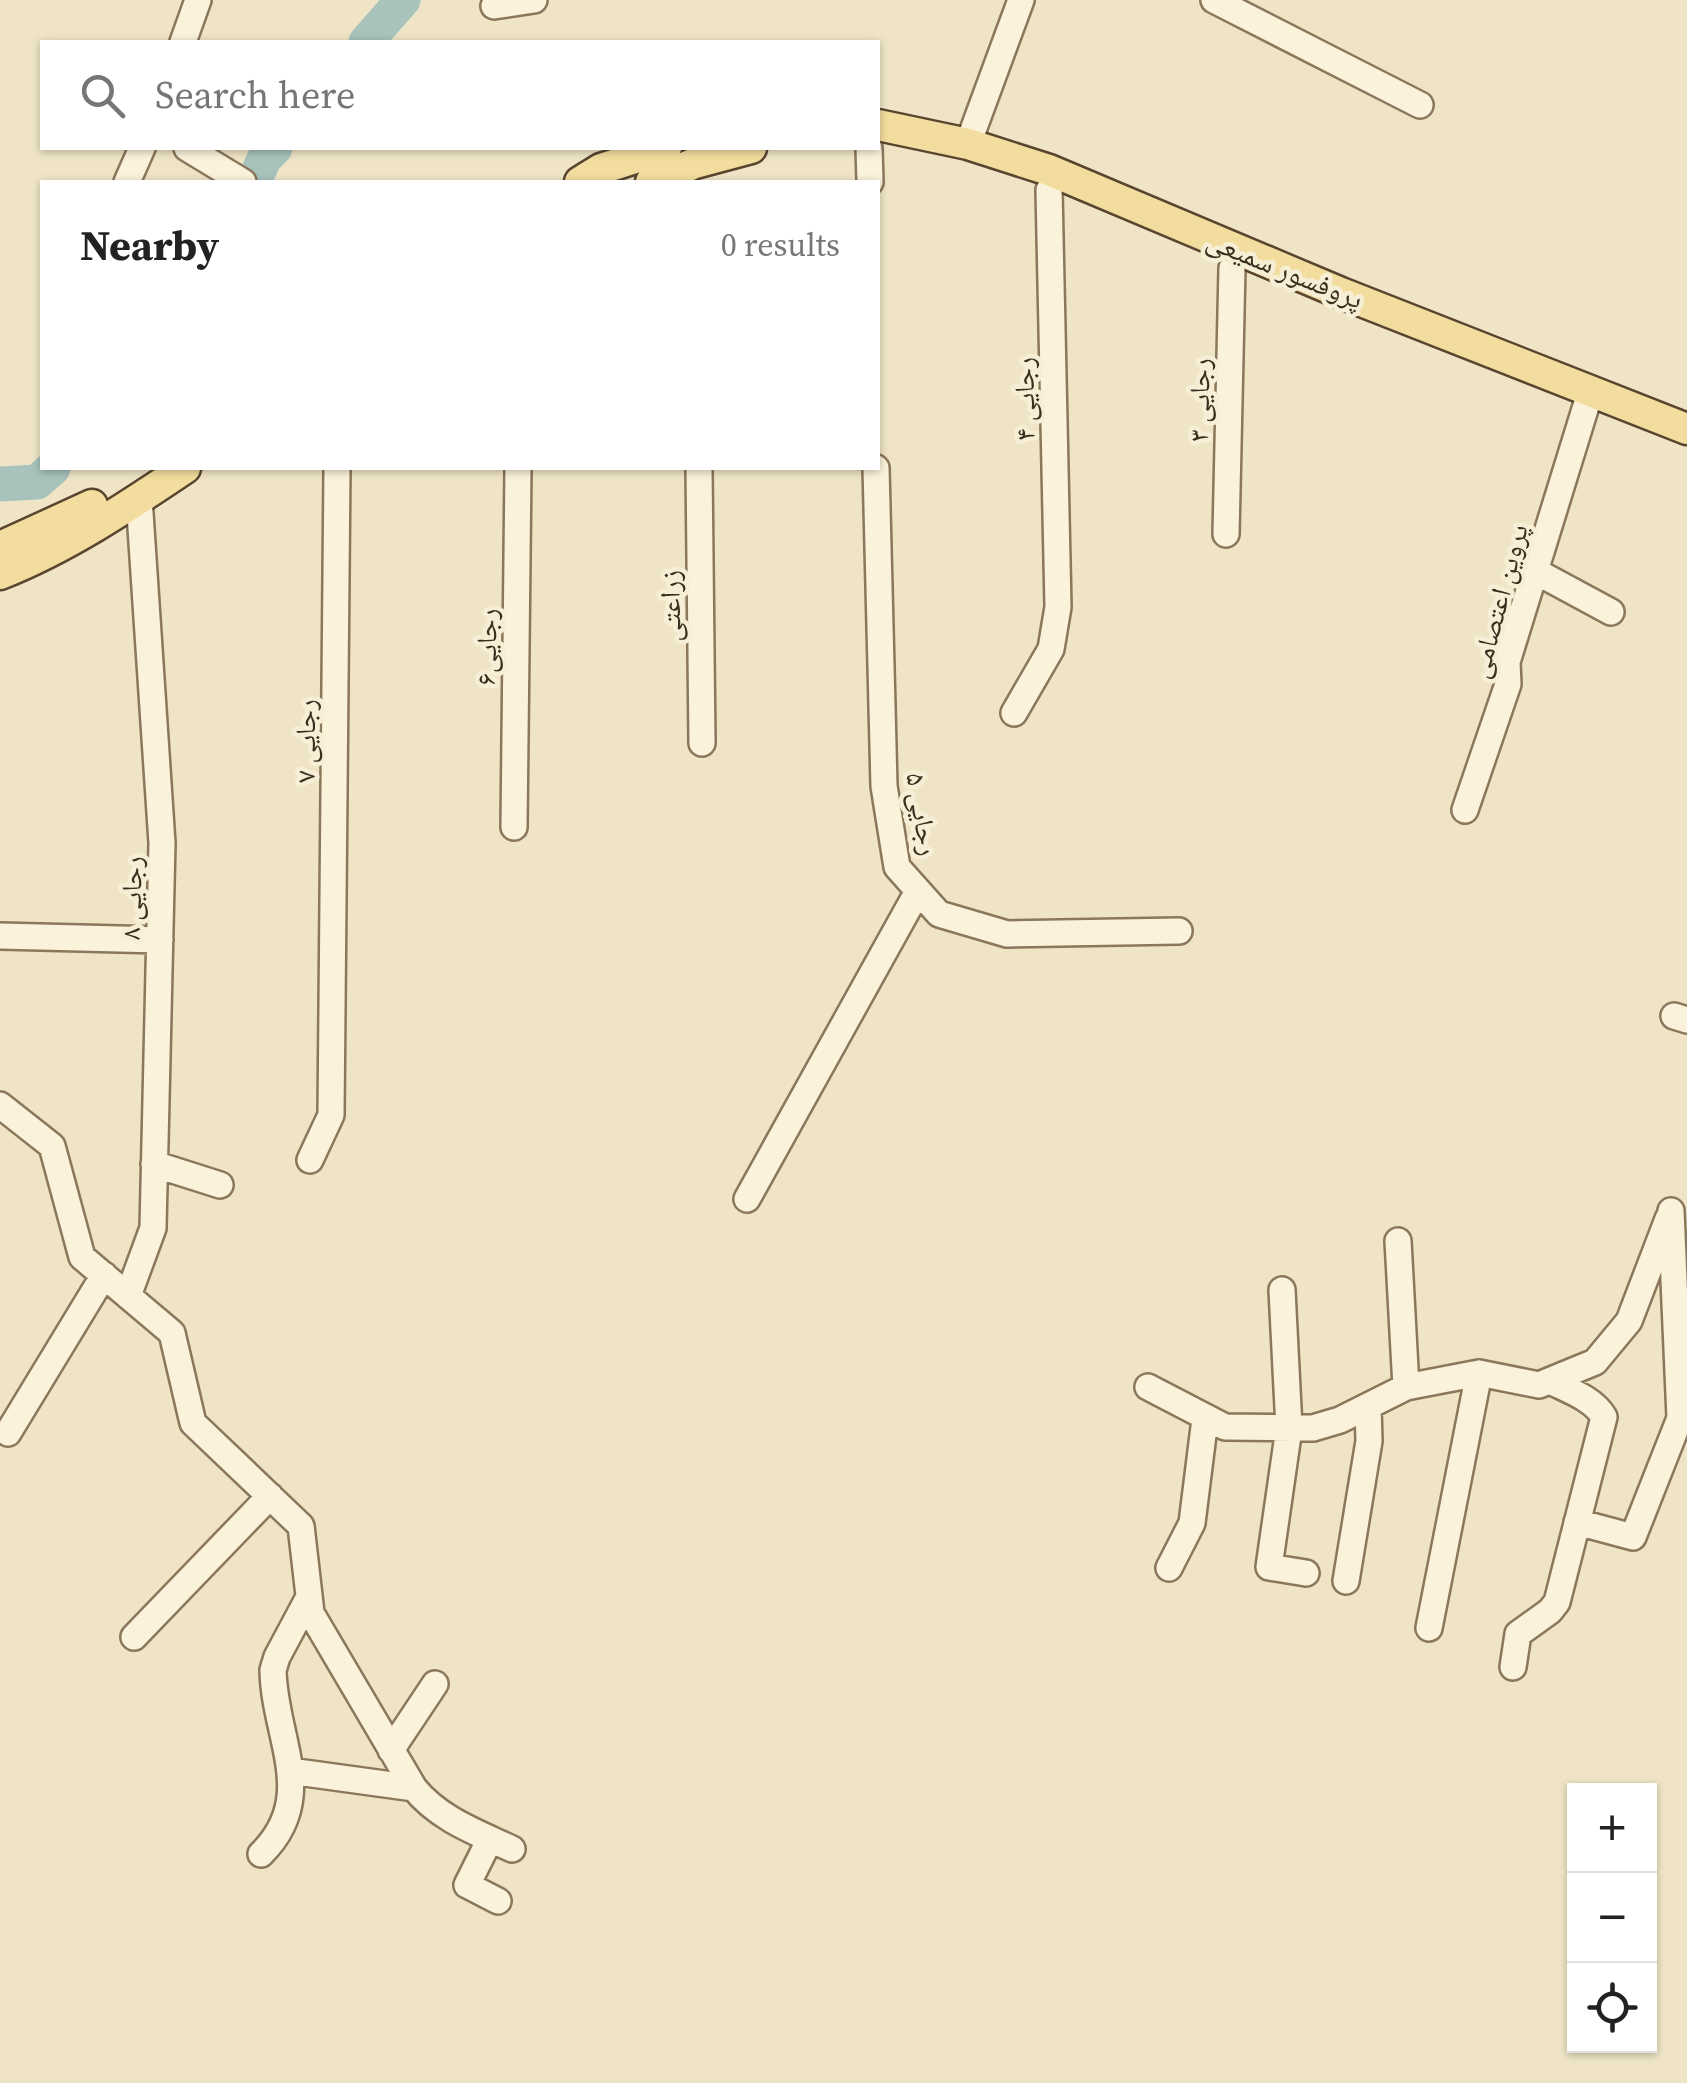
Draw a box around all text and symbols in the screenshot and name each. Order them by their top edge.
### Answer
search box [40,40,880,150]
icon: search [75,68,130,123]
text: Search here [155,69,355,121]
text: Nearby [80,216,219,274]
street label: پروفسور سمیعی [1201,220,1369,318]
text: 0 results [721,223,840,267]
street label: رجایی ۴ [1004,357,1044,441]
street label: رجایی ۳ [1179,358,1219,442]
street label: پروین اعتصامی [1459,520,1537,682]
street label: زراعتی [650,570,690,642]
street label: رجایی۶ [466,608,506,686]
street label: رجایی ۷ [286,699,324,783]
street label: رجایی ۵ [897,770,949,858]
street label: رجایی ۸ [111,856,151,940]
map controls [1567,1783,1657,2053]
button: + [1567,1783,1657,1873]
button: − [1567,1873,1657,1963]
button: locate [1567,1963,1657,2053]

